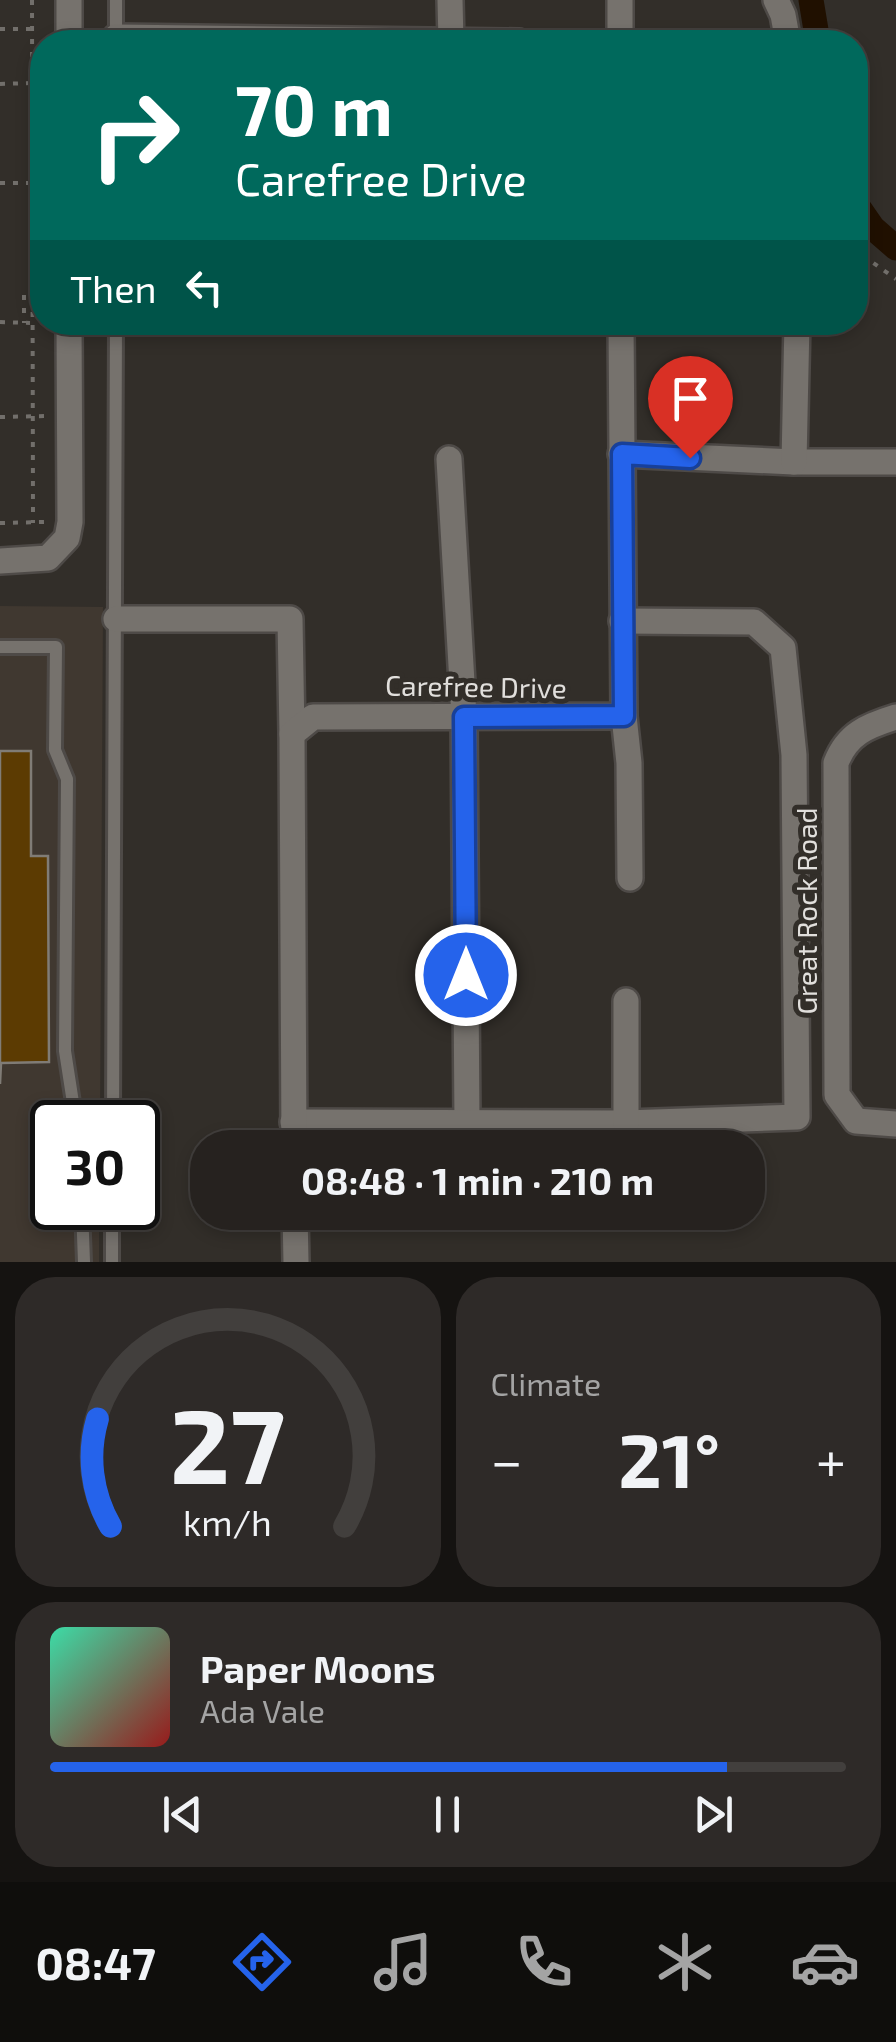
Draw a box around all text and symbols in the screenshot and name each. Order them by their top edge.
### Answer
text: 70 m [235,66,393,150]
icon: right [70,70,200,200]
text: Carefree Drive [235,151,527,205]
icon: left [177,260,232,315]
text: Then [70,265,157,311]
pin [648,356,733,459]
icon: arrive [663,371,718,426]
street label: Carefree Drive [385,667,567,705]
street label: Great Rock Road [789,807,823,1015]
position arrow [414,923,518,1027]
speed limit sign: 30 [30,1100,160,1230]
text: 08:48 · 1 min · 210 m [301,1157,654,1203]
text: Climate [491,1364,601,1402]
text: 27 [170,1380,285,1505]
text: 21° [618,1413,720,1503]
text: − [491,1426,523,1492]
text: + [816,1426,846,1492]
text: km/h [183,1500,272,1543]
text: Paper Moons [200,1645,436,1691]
text: Ada Vale [200,1691,325,1729]
icon: previous [155,1787,210,1842]
icon: pause [420,1787,475,1842]
icon: next [686,1787,741,1842]
icon: directions [227,1927,297,1997]
icon: music [368,1927,438,1997]
icon: phone [509,1927,579,1997]
icon: climate [650,1927,720,1997]
icon: car [790,1927,860,1997]
text: 08:47 [35,1935,156,1989]

